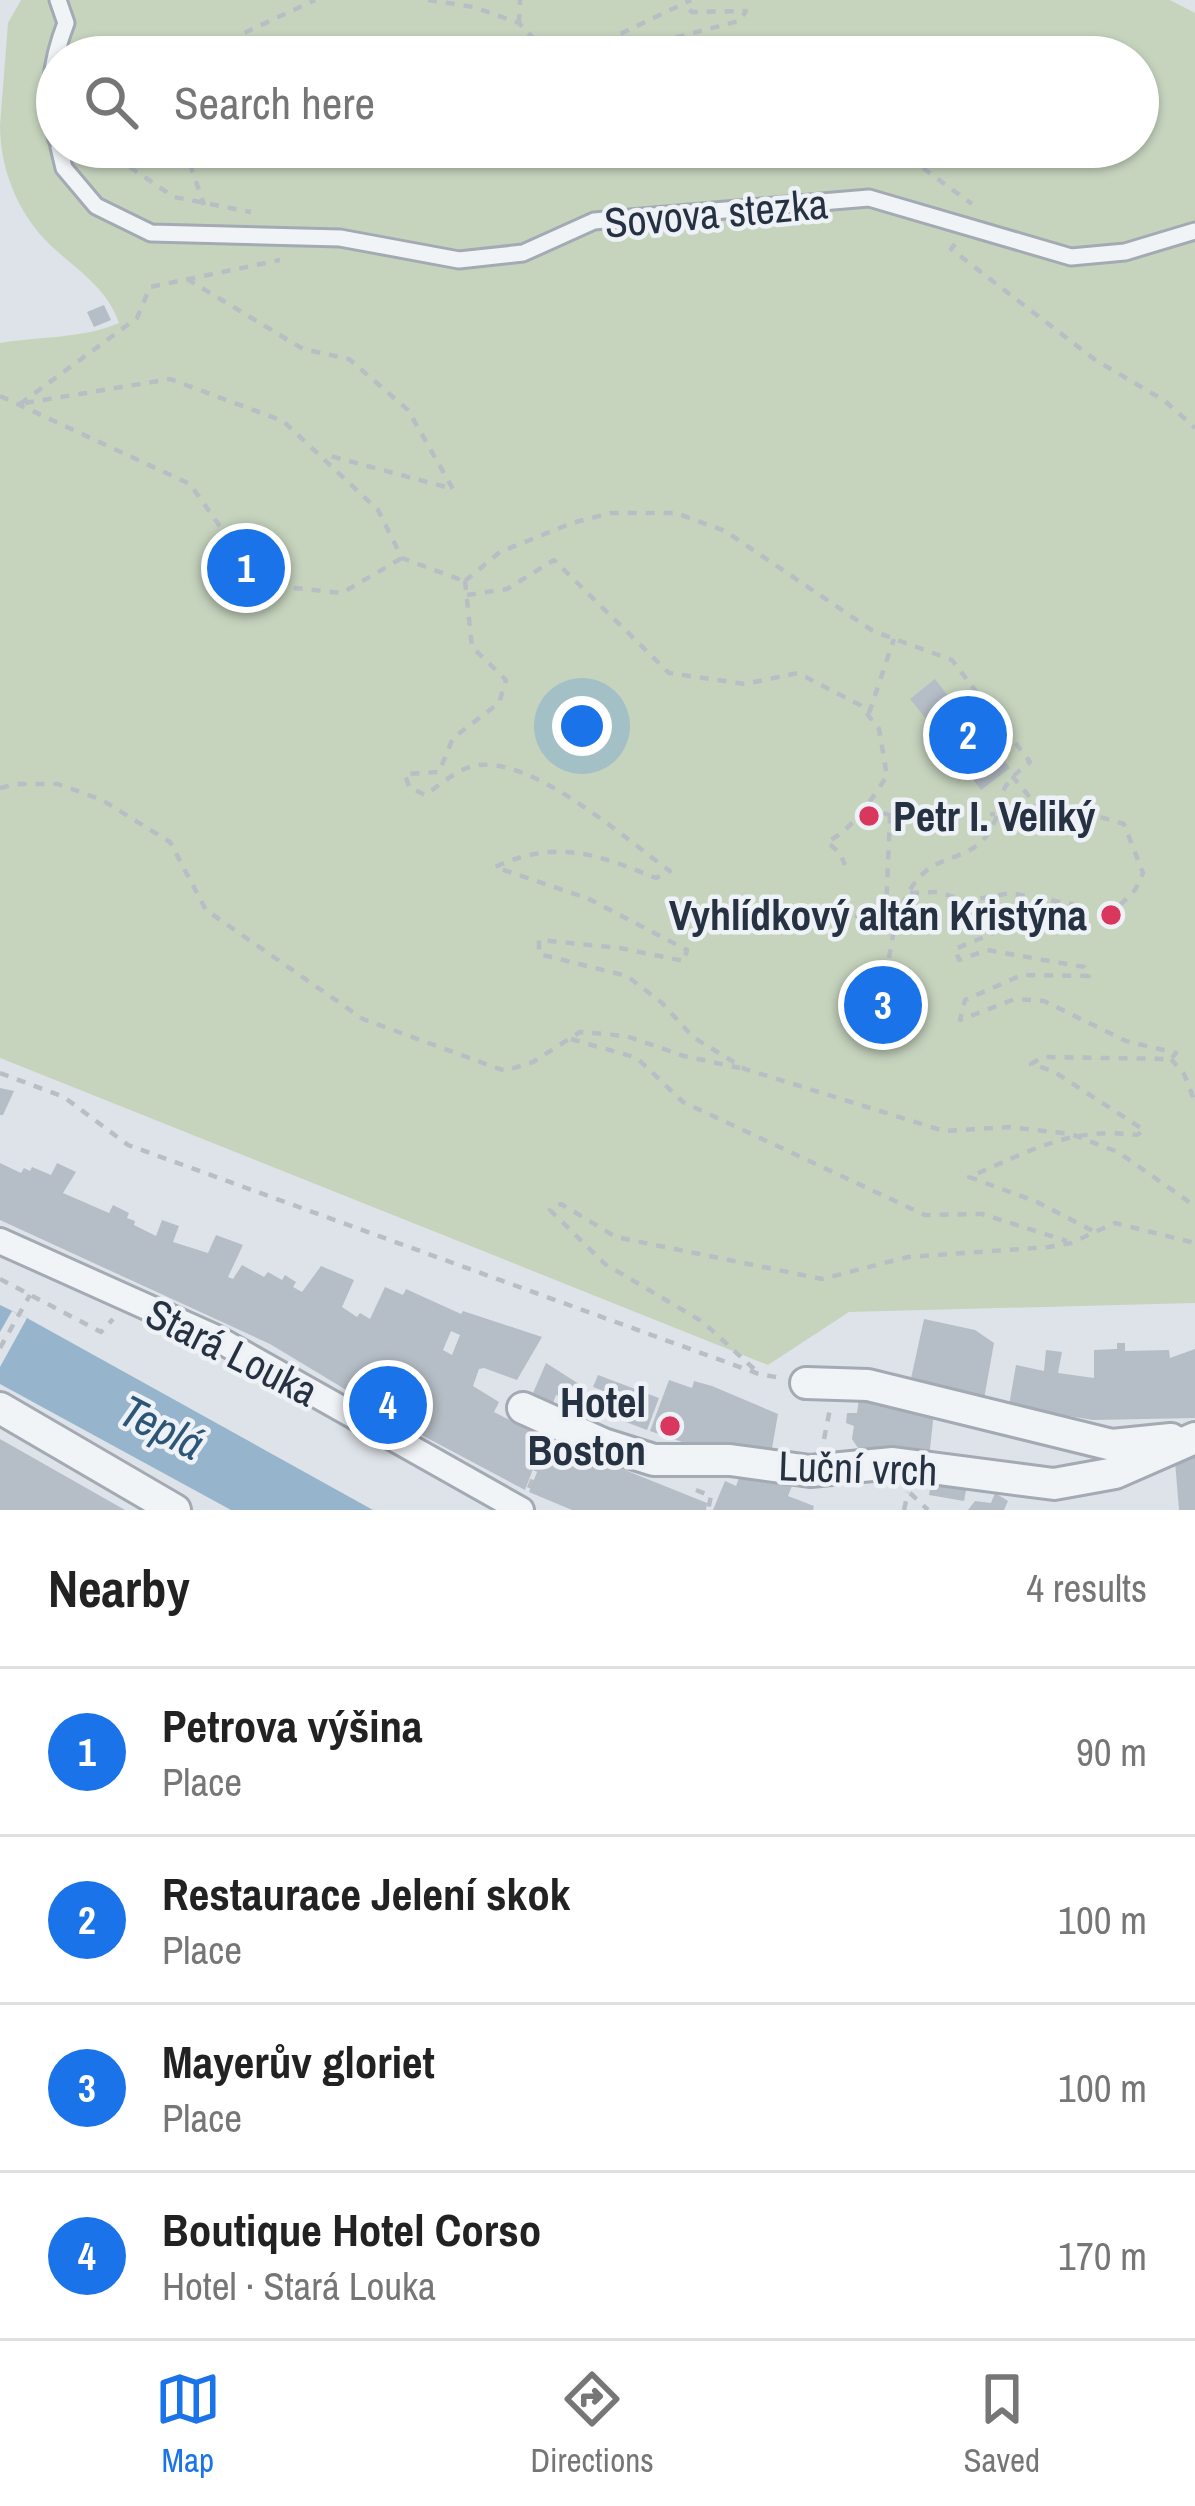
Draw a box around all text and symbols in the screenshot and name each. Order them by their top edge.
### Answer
search box [36,36,1159,168]
icon: search [78,69,144,135]
text: Search here [174,72,375,133]
street label: Sovova stezka [602,175,830,251]
pin: 1 [207,523,285,613]
pin: 2 [929,690,1007,780]
your location [552,696,612,756]
place label: Petr I. Veliký [893,788,1095,844]
marker: Petr I. Veliký [856,803,882,829]
place label: Vyhlídkový altán Kristýna [669,887,1087,943]
marker: Vyhlídkový altán Kristýna [1098,902,1124,928]
pin: 3 [844,960,922,1050]
street label: Stará Louka [137,1285,327,1419]
pin: 4 [349,1360,427,1450]
place label: Hotel Boston [527,1374,646,1478]
water label: Teplá [109,1380,215,1474]
marker: Hotel Boston [657,1413,683,1439]
street label: Luční vrch [778,1437,938,1499]
text: Nearby [48,1554,190,1623]
text: 4 results [1026,1562,1147,1614]
text: Petrova výšina [162,1695,423,1756]
text: 1 [78,1726,96,1778]
text: 90 m [1076,1726,1147,1778]
text: Place [162,1756,242,1808]
text: Restaurace Jelení skok [162,1863,570,1924]
text: 2 [78,1894,96,1946]
text: 100 m [1058,1894,1147,1946]
text: Place [162,1924,242,1976]
text: Mayerův gloriet [162,2031,435,2092]
text: 3 [78,2062,96,2114]
text: 100 m [1058,2062,1147,2114]
text: Place [162,2092,242,2144]
text: Boutique Hotel Corso [162,2199,541,2260]
text: 4 [78,2230,96,2282]
text: 170 m [1058,2230,1147,2282]
text: Hotel · Stará Louka [162,2260,436,2312]
tab: Map [155,2366,221,2482]
tab: Directions [530,2366,654,2482]
tab: Saved [963,2366,1040,2482]

